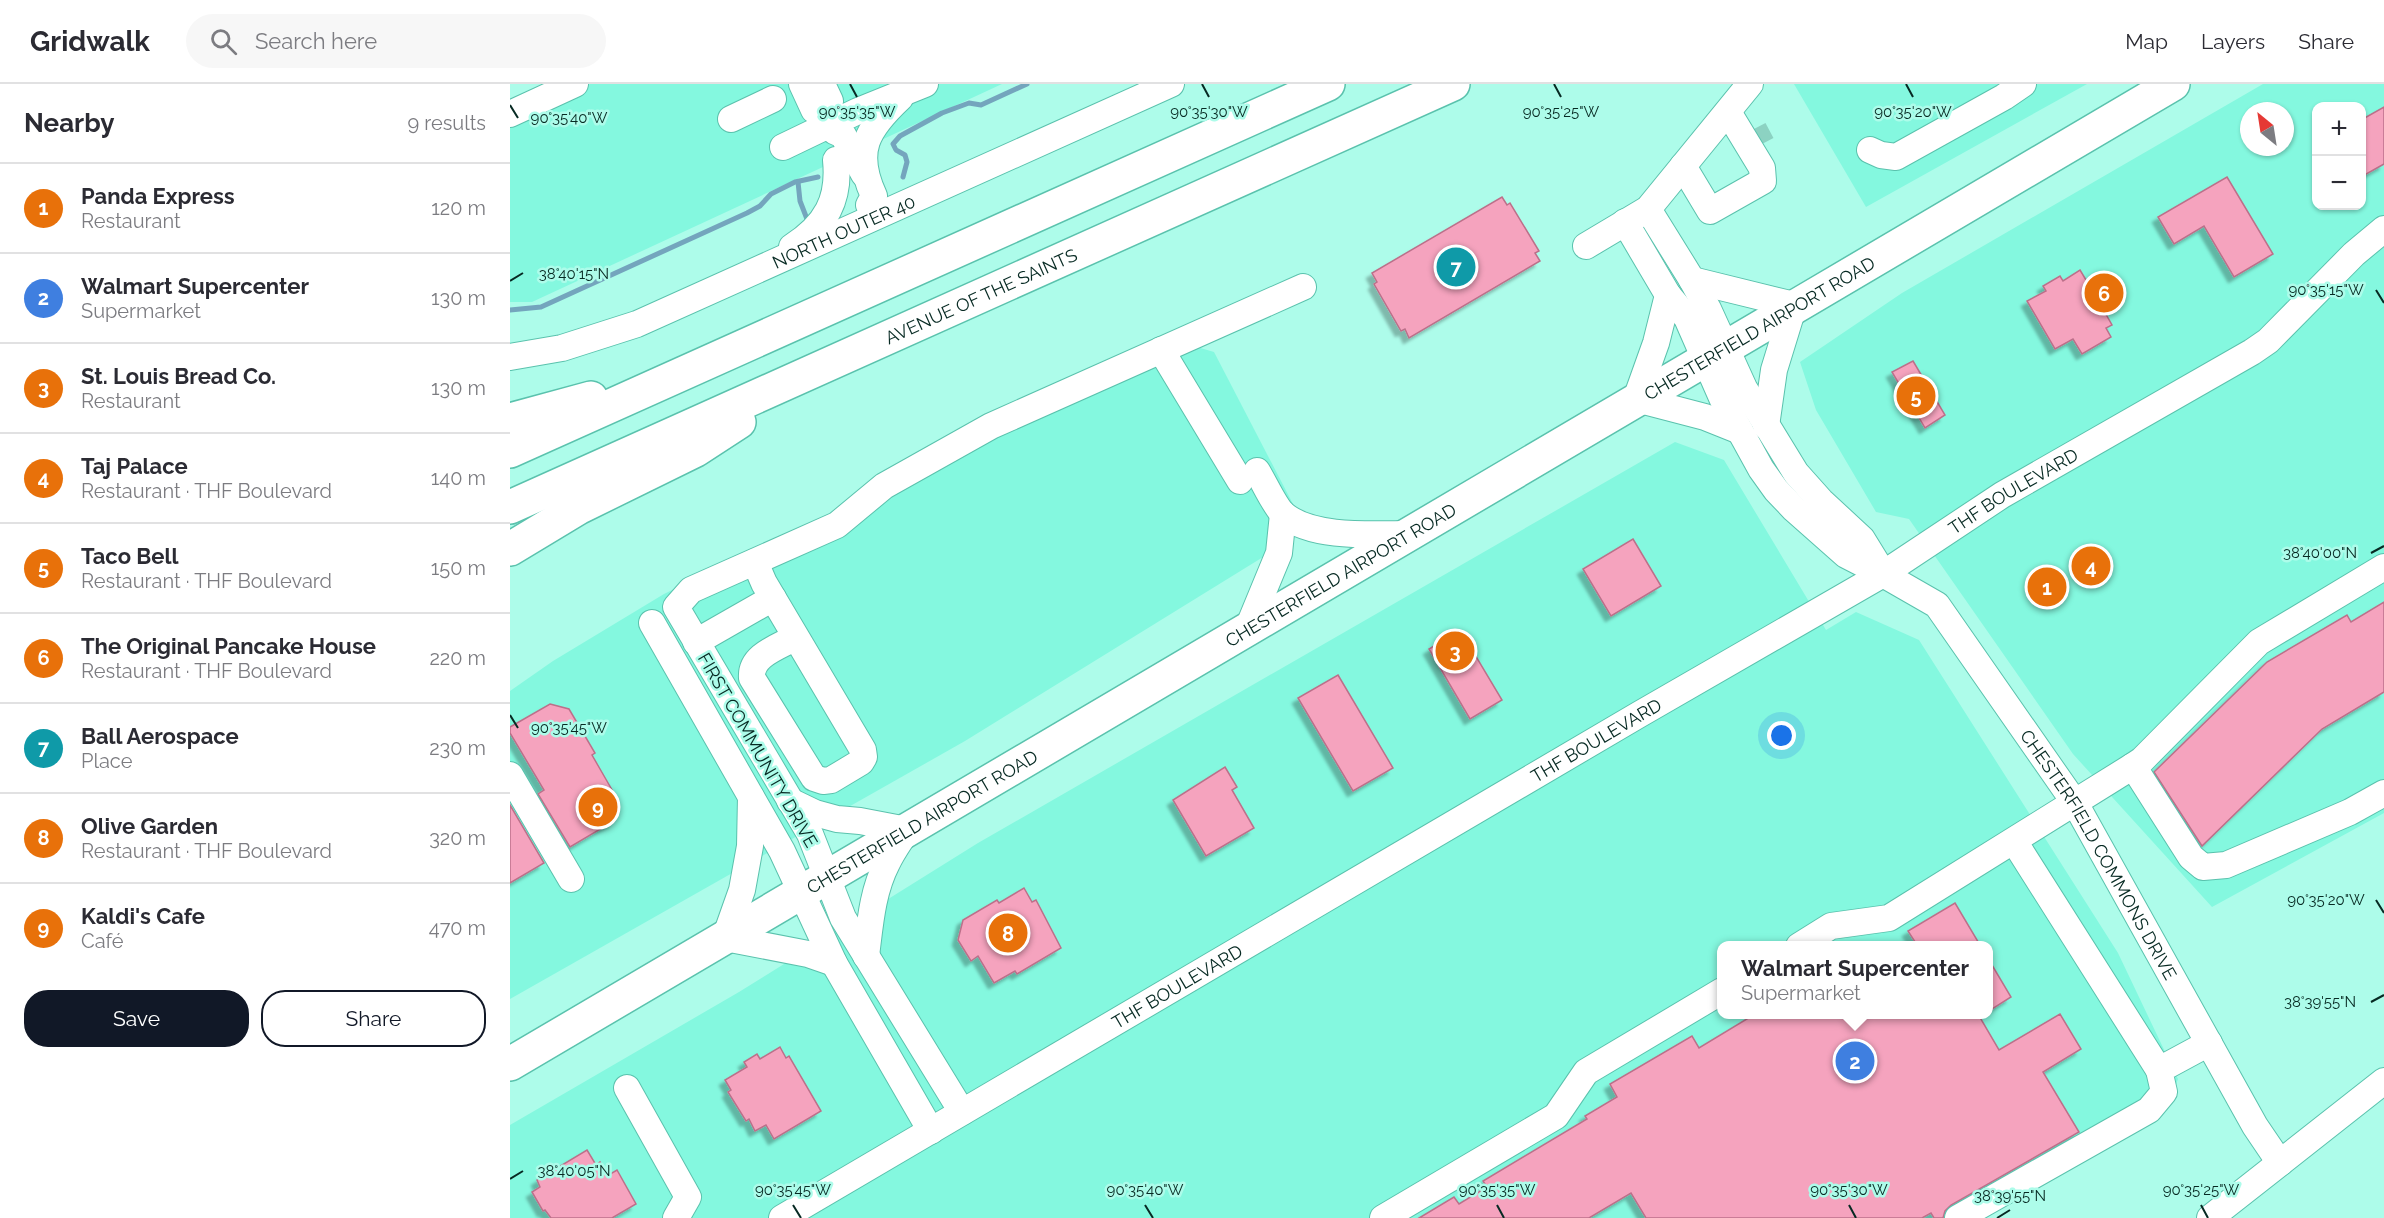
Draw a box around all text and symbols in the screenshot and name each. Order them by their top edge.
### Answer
search box [186,14,606,68]
text: Gridwalk [30,25,150,58]
icon: search [207,25,240,58]
text: Search here [255,28,377,54]
text: Map [2125,29,2168,54]
text: Layers [2201,29,2265,54]
text: Share [2298,29,2354,54]
north arrow [2240,102,2294,156]
map controls [2312,102,2366,210]
button: + [2312,102,2366,156]
text: 90°35'35"W [819,103,896,121]
text: 90°35'30"W [1170,103,1248,121]
text: 90°35'25"W [1523,103,1600,121]
text: 90°35'20"W [1874,103,1952,121]
text: Nearby [24,108,114,138]
text: 90°35'40"W [531,109,608,127]
text: 9 results [407,111,486,135]
button: − [2312,156,2366,210]
text: Panda Express [81,183,235,209]
street label: NORTH OUTER 40 [769,190,918,272]
text: 1 [39,196,48,220]
text: 120 m [431,196,486,220]
text: Restaurant [81,209,181,233]
street label: AVENUE OF THE SAINTS [882,244,1080,348]
pin: 7 [1436,244,1476,290]
street label: CHESTERFIELD AIRPORT ROAD [1640,252,1879,404]
text: 38°40'15"N [539,265,609,283]
pin: 6 [2084,270,2124,316]
text: Walmart Supercenter [81,273,309,299]
text: 90°35'15"W [2288,281,2364,299]
text: 2 [38,286,49,310]
text: 130 m [431,286,486,310]
text: Supermarket [81,299,201,323]
text: St. Louis Bread Co. [81,363,276,389]
pin: 5 [1896,374,1936,418]
text: 3 [38,376,49,400]
text: 130 m [431,376,486,400]
text: Restaurant [81,389,181,413]
street label: THF BOULEVARD [1944,443,2082,538]
text: Taj Palace [81,453,188,479]
text: 4 [38,466,49,490]
text: 140 m [431,466,486,490]
text: Restaurant · THF Boulevard [81,479,332,503]
street label: CHESTERFIELD AIRPORT ROAD [1221,498,1460,651]
text: Taco Bell [81,543,178,569]
pin: 4 [2072,544,2110,588]
text: 38°40'00"N [2283,544,2357,562]
text: 5 [38,556,49,580]
text: 150 m [431,556,486,580]
pin: 1 [2028,564,2066,610]
text: Restaurant · THF Boulevard [81,569,332,593]
pin: 3 [1436,628,1474,674]
text: The Original Pancake House [81,633,376,659]
text: 6 [37,646,50,670]
text: 220 m [429,646,486,670]
street label: FIRST COMMUNITY DRIVE [694,649,822,851]
text: Restaurant · THF Boulevard [81,659,332,683]
street label: THF BOULEVARD [1527,693,1665,786]
text: 90°35'45"W [531,719,607,737]
your location [1767,721,1796,750]
text: Ball Aerospace [81,723,239,749]
street label: CHESTERFIELD COMMONS DRIVE [2016,725,2182,983]
text: 7 [38,736,49,760]
text: 230 m [429,736,486,760]
street label: CHESTERFIELD AIRPORT ROAD [803,745,1041,897]
text: Place [81,749,132,773]
pin: 9 [578,784,617,830]
text: Olive Garden [81,813,218,839]
text: 8 [37,826,50,850]
text: 320 m [429,826,486,850]
text: Restaurant · THF Boulevard [81,839,332,863]
text: 90°35'20"W [2287,891,2365,909]
text: Kaldi's Cafe [81,903,205,929]
pin: 8 [988,910,1028,956]
text: 9 [38,916,49,940]
text: 470 m [429,916,486,940]
text: Café [81,929,124,953]
street label: THF BOULEVARD [1108,940,1246,1032]
popup [1717,941,1993,1019]
text: Walmart Supercenter [1741,955,1969,981]
text: Supermarket [1741,981,1861,1005]
button: Save [24,990,249,1047]
button: Share [261,990,486,1047]
text: 38°39'55"N [2284,993,2356,1011]
pin: 2 [1836,1038,1874,1084]
text: 38°40'05"N [537,1162,611,1180]
text: 90°35'45"W [755,1181,831,1199]
text: 90°35'40"W [1107,1181,1184,1199]
text: 90°35'35"W [1459,1181,1536,1199]
text: 90°35'30"W [1810,1181,1888,1199]
text: 90°35'25"W [2163,1181,2240,1199]
text: 38°39'55"N [1974,1187,2046,1205]

